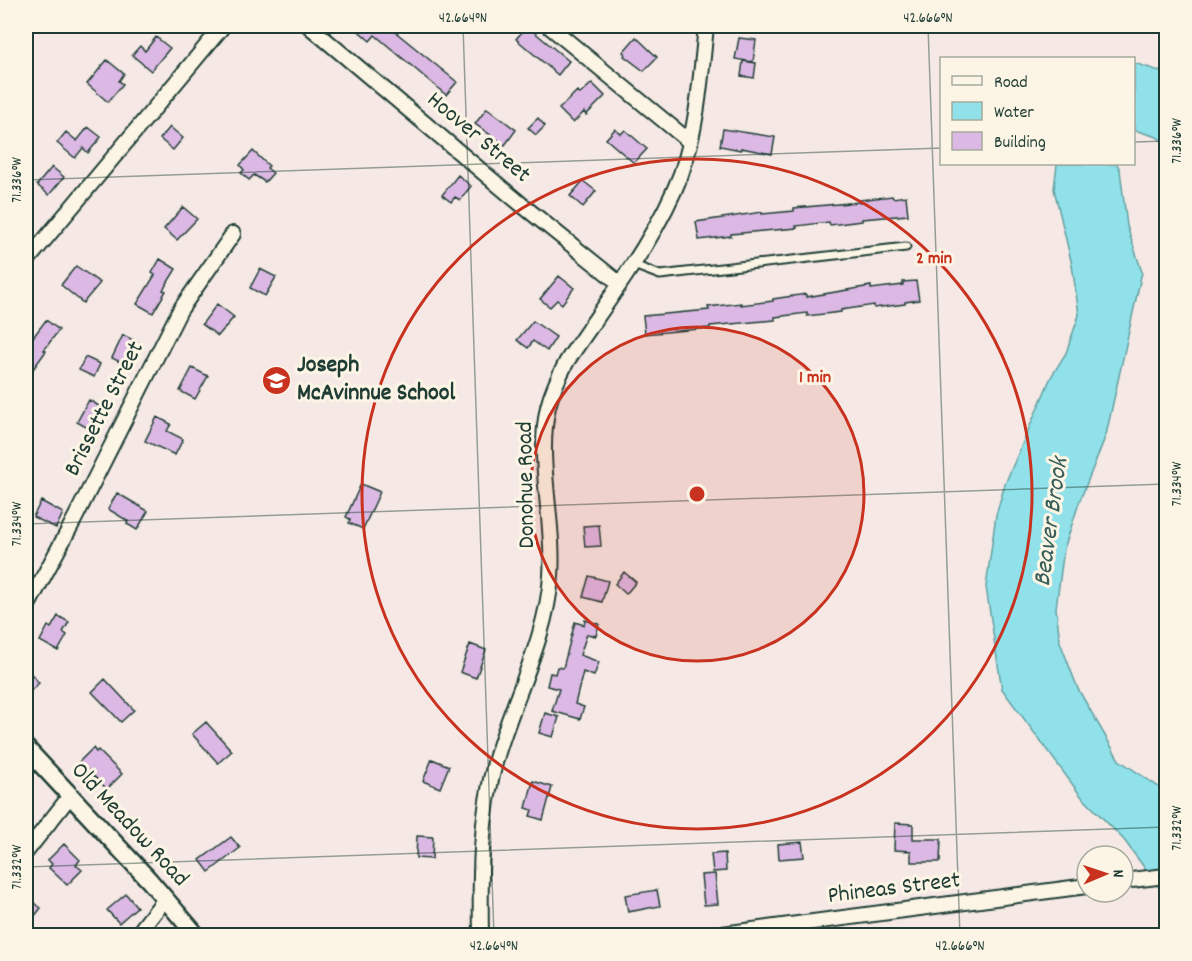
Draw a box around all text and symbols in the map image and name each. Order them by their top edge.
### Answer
text: 42.664°N [439,8,487,30]
text: 42.666°N [903,8,953,30]
legend [940,57,1135,165]
text: Road [994,71,1028,96]
street label: Hoover Street [418,84,538,192]
text: Water [994,101,1034,126]
text: 71.336°W [1167,118,1189,164]
text: Building [994,131,1046,156]
text: 71.336°W [7,157,29,203]
text: 2 min [916,247,952,272]
street label: Brissette Street [56,335,154,482]
place label: Joseph McAvinnue School [297,349,455,411]
school or university icon: Joseph McAvinnue School [260,364,292,396]
text: 1 min [799,366,831,391]
street label: Donohue Road [509,421,545,549]
water label: Beaver Brook [1025,453,1080,589]
text: 71.334°W [1167,461,1189,506]
centre of rings [687,484,707,504]
text: 71.334°W [7,501,29,546]
street label: Old Meadow Road [62,755,196,895]
text: 71.332°W [1167,805,1189,850]
text: 71.332°W [7,844,29,889]
north arrow [1075,844,1135,904]
street label: Phineas Street [826,864,962,914]
text: N [1106,869,1129,878]
text: 42.664°N [470,936,518,958]
text: 42.666°N [935,936,985,958]

